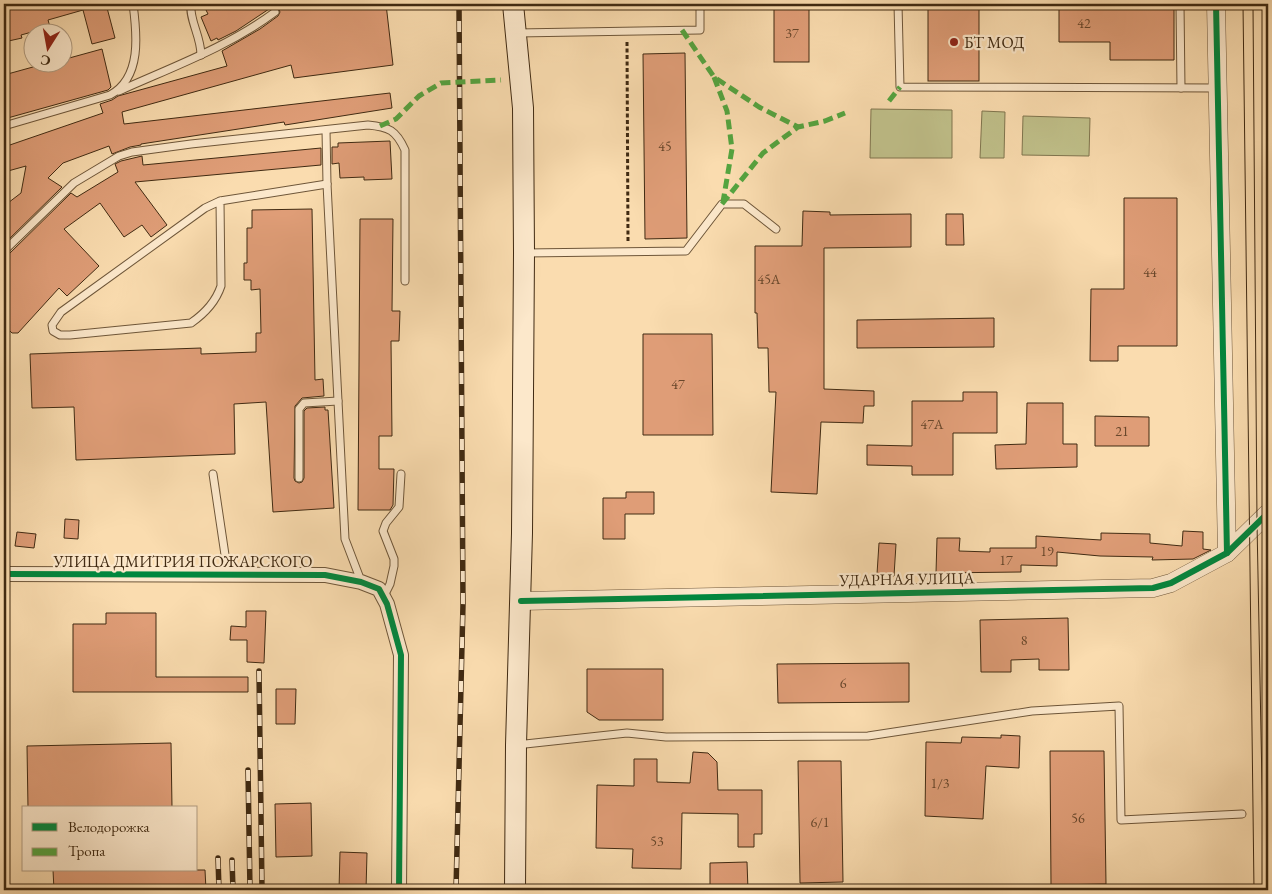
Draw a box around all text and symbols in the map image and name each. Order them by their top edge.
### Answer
house number: 42 [1077,14,1091,32]
north arrow [22,22,72,72]
house number: 37 [785,24,799,42]
place label: БТ МОД [964,32,1025,53]
marker: БТ МОД [948,36,960,48]
text: С [39,51,52,71]
house number: 45 [658,137,672,155]
house number: 44 [1143,263,1157,281]
house number: 45А [757,270,781,288]
house number: 47 [671,375,685,393]
house number: 47А [920,415,944,433]
house number: 21 [1115,422,1129,440]
house number: 19 [1040,542,1054,560]
street label: УЛИЦА ДМИТРИЯ ПОЖАРСКОГО [53,551,312,572]
house number: 17 [999,551,1013,569]
street label: УДАРНАЯ УЛИЦА [838,567,976,591]
house number: 8 [1021,631,1028,649]
house number: 6 [840,674,847,692]
house number: 1/3 [930,774,950,792]
legend [22,806,198,872]
house number: 56 [1071,809,1085,827]
house number: 6/1 [810,813,830,831]
text: Велодорожка [68,817,149,836]
house number: 53 [650,832,664,850]
text: Тропа [68,841,105,860]

